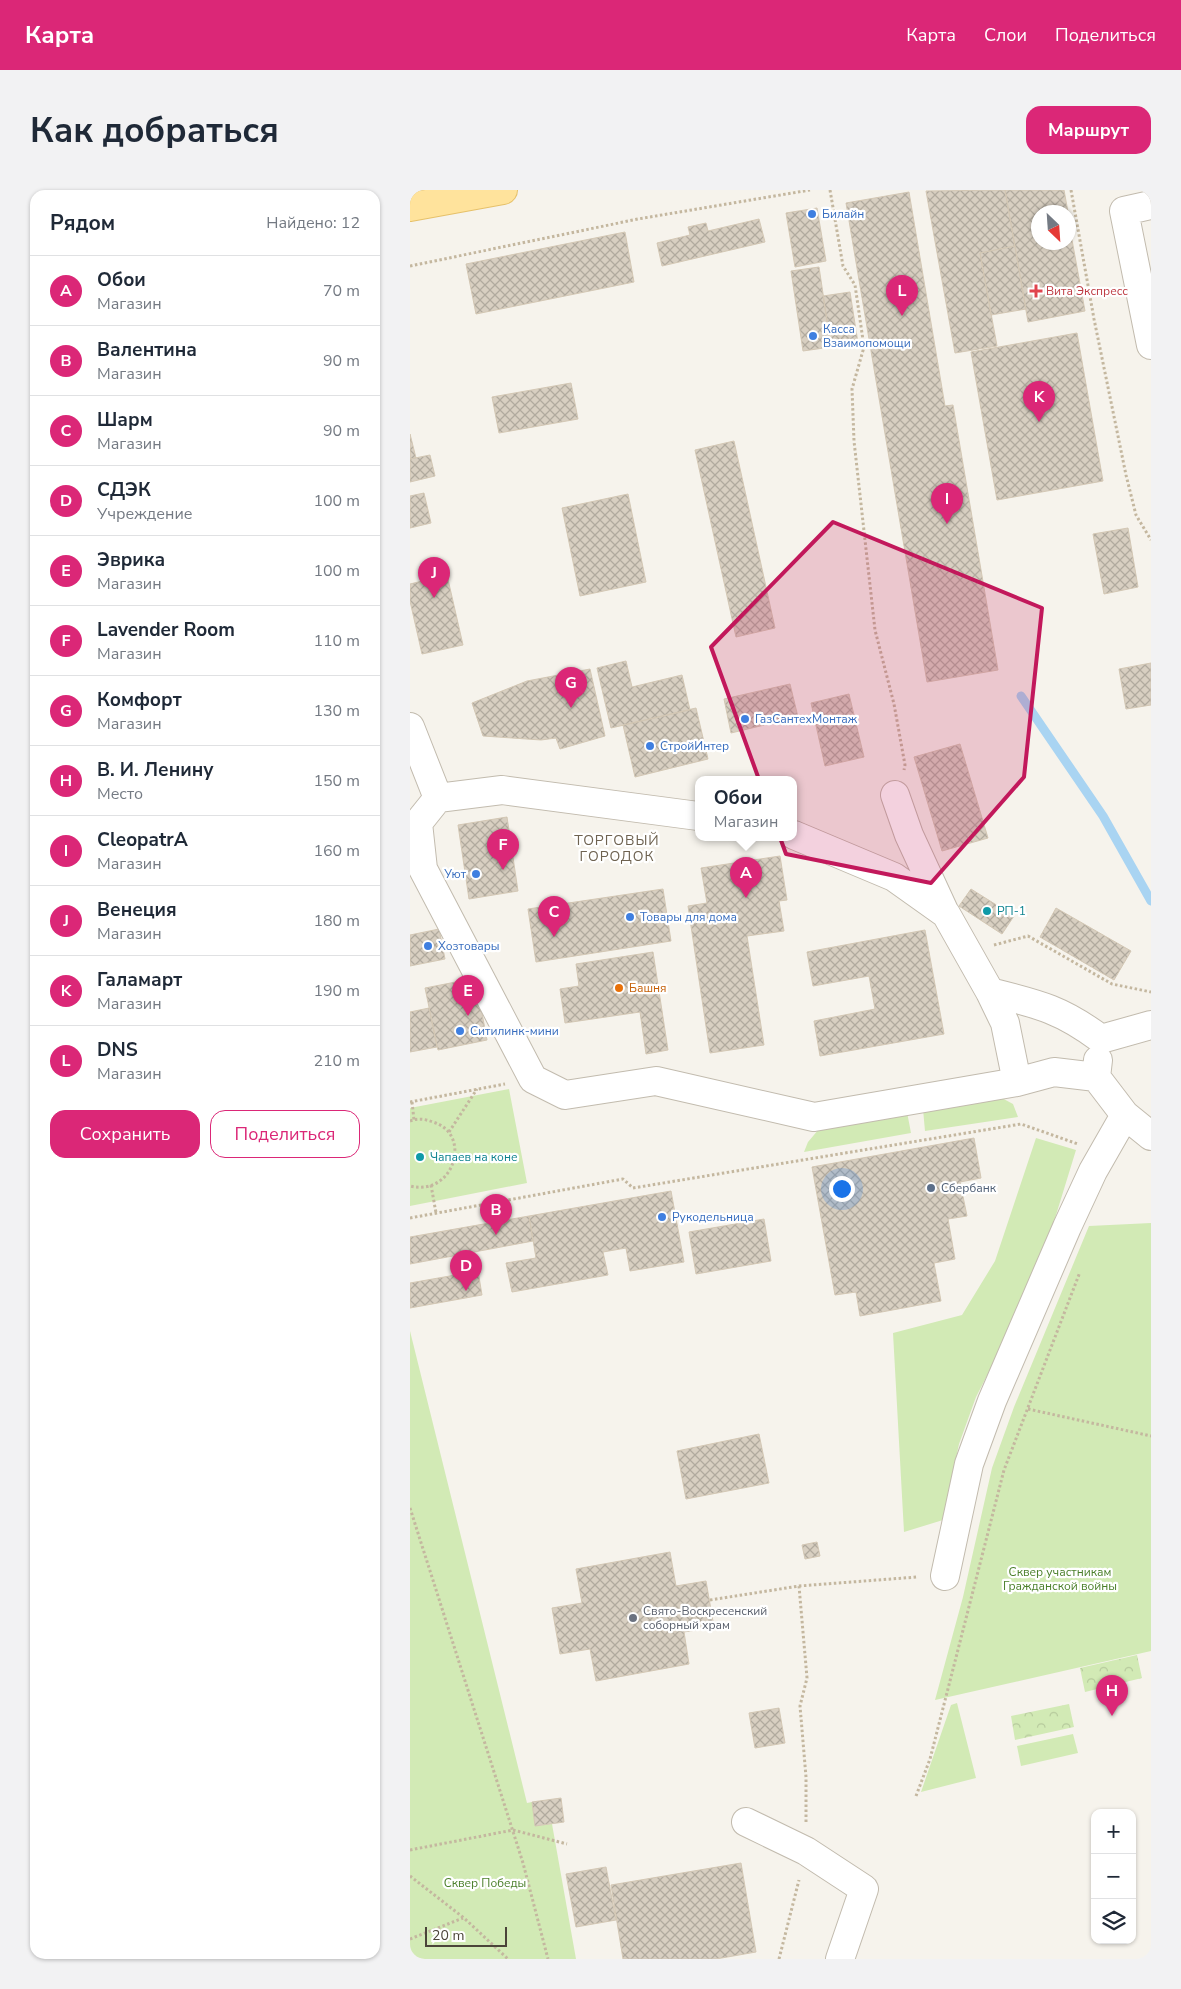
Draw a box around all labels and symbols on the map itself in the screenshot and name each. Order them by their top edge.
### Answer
north arrow [1031,205,1076,250]
place label: Билайн [822,206,864,222]
marker: Билайн [806,208,818,220]
pin: L [886,275,918,316]
place label: Вита Экспресс [1046,283,1128,299]
marker: Вита Экспресс [1030,285,1042,297]
place label: Касса Взаимопомощи [823,321,911,351]
marker: Касса Взаимопомощи [807,330,819,342]
pin: K [1023,381,1055,422]
pin: I [931,483,963,524]
pin: J [418,557,450,598]
pin: G [555,667,587,708]
place label: ГазСантехМонтаж [755,711,858,727]
marker: ГазСантехМонтаж [739,713,751,725]
place label: СтройИнтер [660,738,729,754]
marker: СтройИнтер [644,740,656,752]
pin: F [487,829,519,870]
district label: ТОРГОВЫЙ ГОРОДОК [574,831,660,866]
pin: A [730,857,762,898]
place label: Уют [443,866,467,882]
marker: Уют [470,868,482,880]
pin: C [538,896,570,937]
place label: РП-1 [997,903,1026,919]
marker: РП-1 [981,905,993,917]
place label: Товары для дома [640,909,737,925]
marker: Товары для дома [624,911,636,923]
place label: Хозтовары [438,938,500,954]
marker: Хозтовары [422,940,434,952]
pin: E [452,975,484,1016]
place label: Башня [629,980,667,996]
marker: Башня [613,982,625,994]
place label: Ситилинк-мини [470,1023,559,1039]
marker: Ситилинк-мини [454,1025,466,1037]
place label: Чапаев на коне [430,1149,517,1165]
marker: Чапаев на коне [414,1151,426,1163]
your location [829,1176,855,1202]
place label: Сбербанк [941,1180,997,1196]
marker: Сбербанк [925,1182,937,1194]
pin: B [480,1194,512,1235]
place label: Рукодельница [672,1209,754,1225]
marker: Рукодельница [656,1211,668,1223]
pin: D [450,1250,482,1291]
park label: Сквер участникам Гражданской войны [1003,1564,1117,1594]
place label: Свято-Воскресенский соборный храм [643,1603,767,1633]
marker: Свято-Воскресенский соборный храм [627,1612,639,1624]
pin: H [1096,1675,1128,1716]
park label: Сквер Победы [444,1875,526,1891]
scale bar [425,1924,508,1947]

